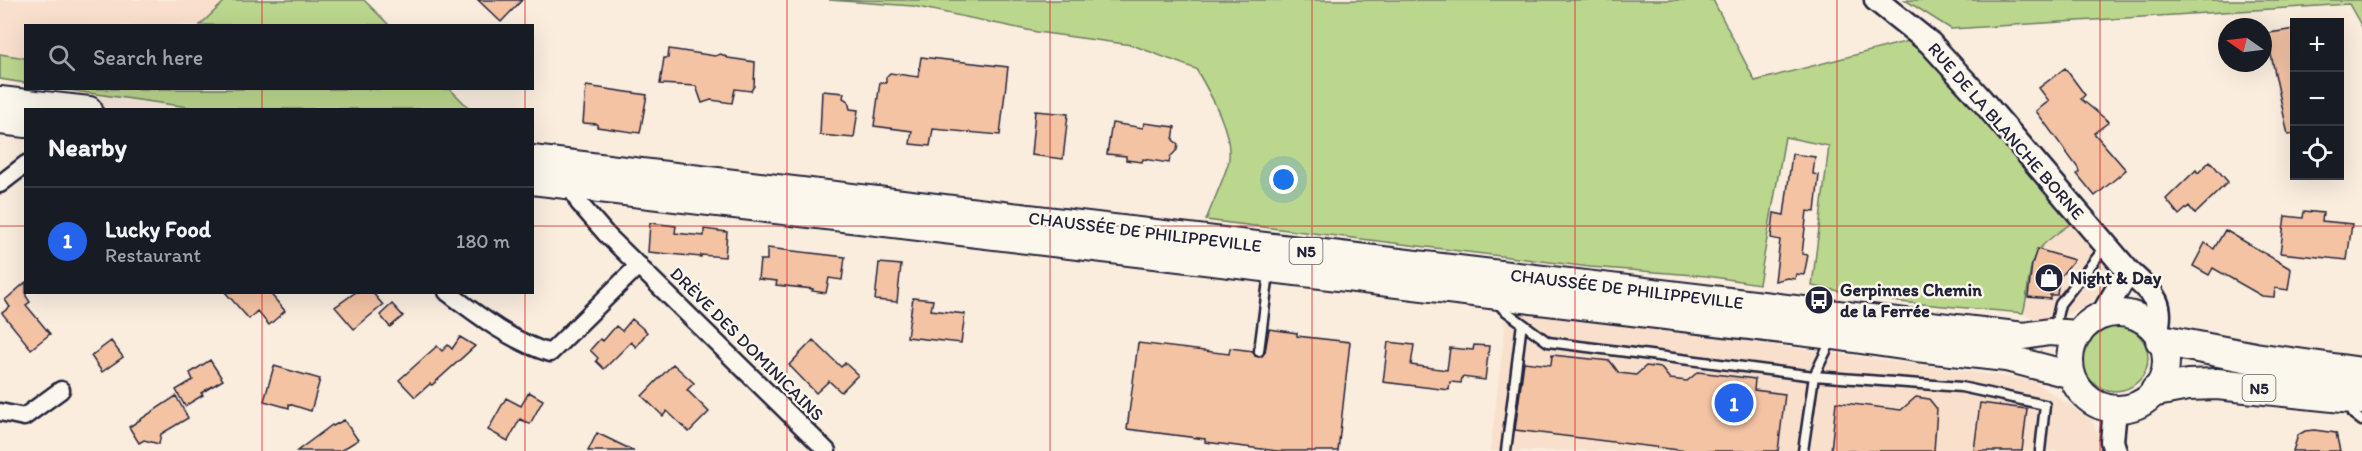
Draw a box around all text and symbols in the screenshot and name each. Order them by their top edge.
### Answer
north arrow [2218,18,2272,72]
map controls [2290,18,2344,180]
button: + [2290,18,2344,72]
search box [24,24,534,90]
street label: RUE DE LA BLANCHE BORNE [1923,38,2089,224]
icon: search [45,41,78,74]
text: Search here [93,44,203,71]
button: − [2290,72,2344,126]
button: locate [2290,126,2344,180]
text: Nearby [48,131,127,163]
your location [1269,165,1298,194]
street label: CHAUSSÉE DE PHILIPPEVILLE [1027,207,1263,257]
text: Lucky Food [105,216,211,243]
text: 1 [63,229,72,253]
text: 180 m [456,229,510,253]
road number: N5 [1290,238,1322,264]
text: Restaurant [105,243,201,267]
shop icon: Night & Day [2033,262,2065,294]
street label: DRÈVE DES DOMINICAINS [666,263,828,425]
street label: CHAUSSÉE DE PHILIPPEVILLE [1509,264,1745,314]
place label: Night & Day [2070,267,2162,289]
place label: Gerpinnes Chemin de la Ferrée [1840,279,1982,322]
bus stop icon: Gerpinnes Chemin de la Ferrée [1803,284,1835,316]
road number: N5 [2242,375,2276,401]
pin: 1 [1714,380,1754,426]

